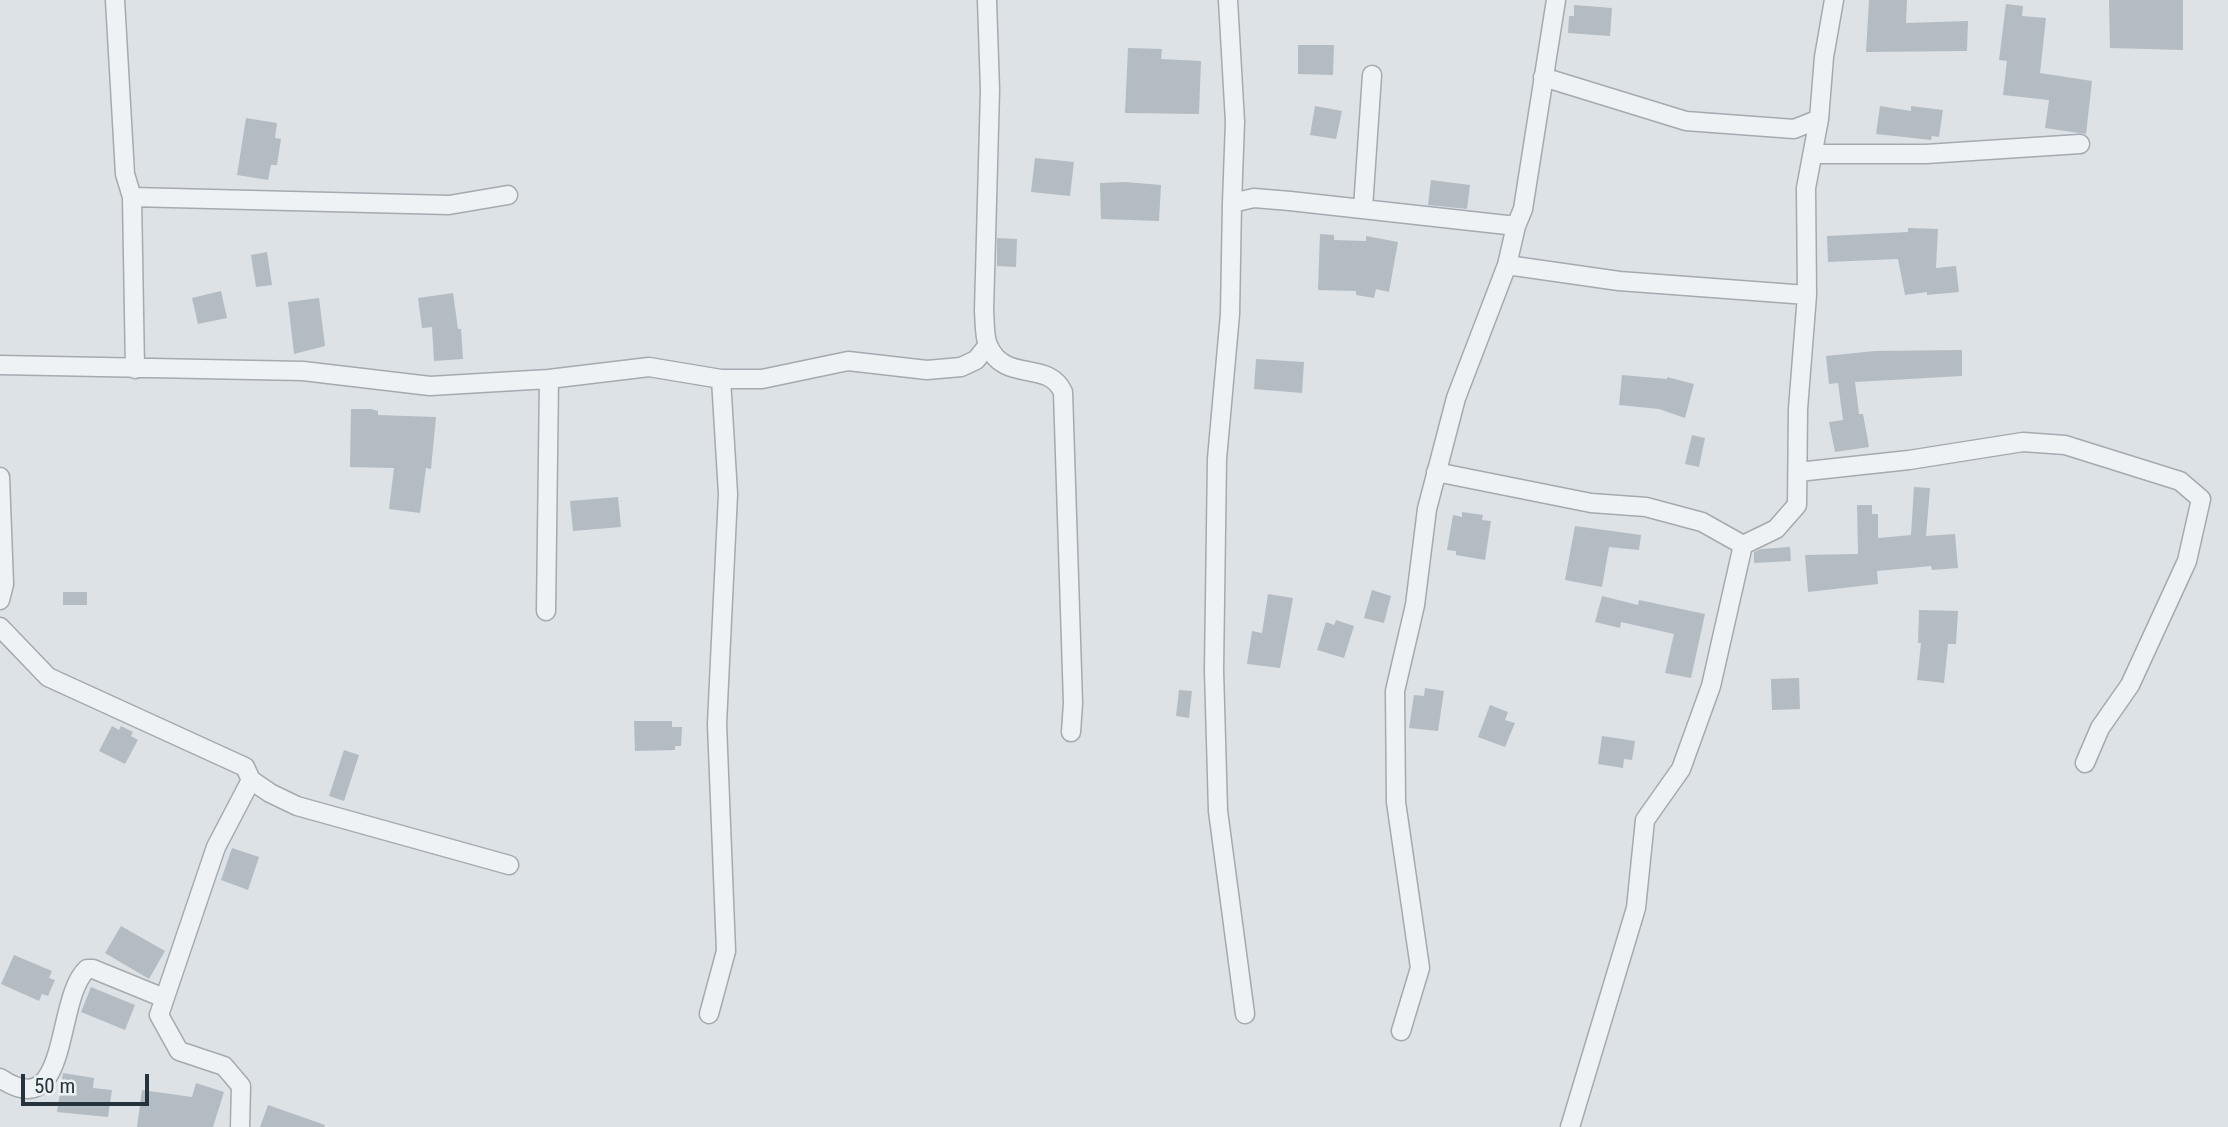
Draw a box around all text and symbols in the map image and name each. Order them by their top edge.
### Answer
scale bar [24,1060,152,1104]
text: 50 m [34,1074,75,1098]

